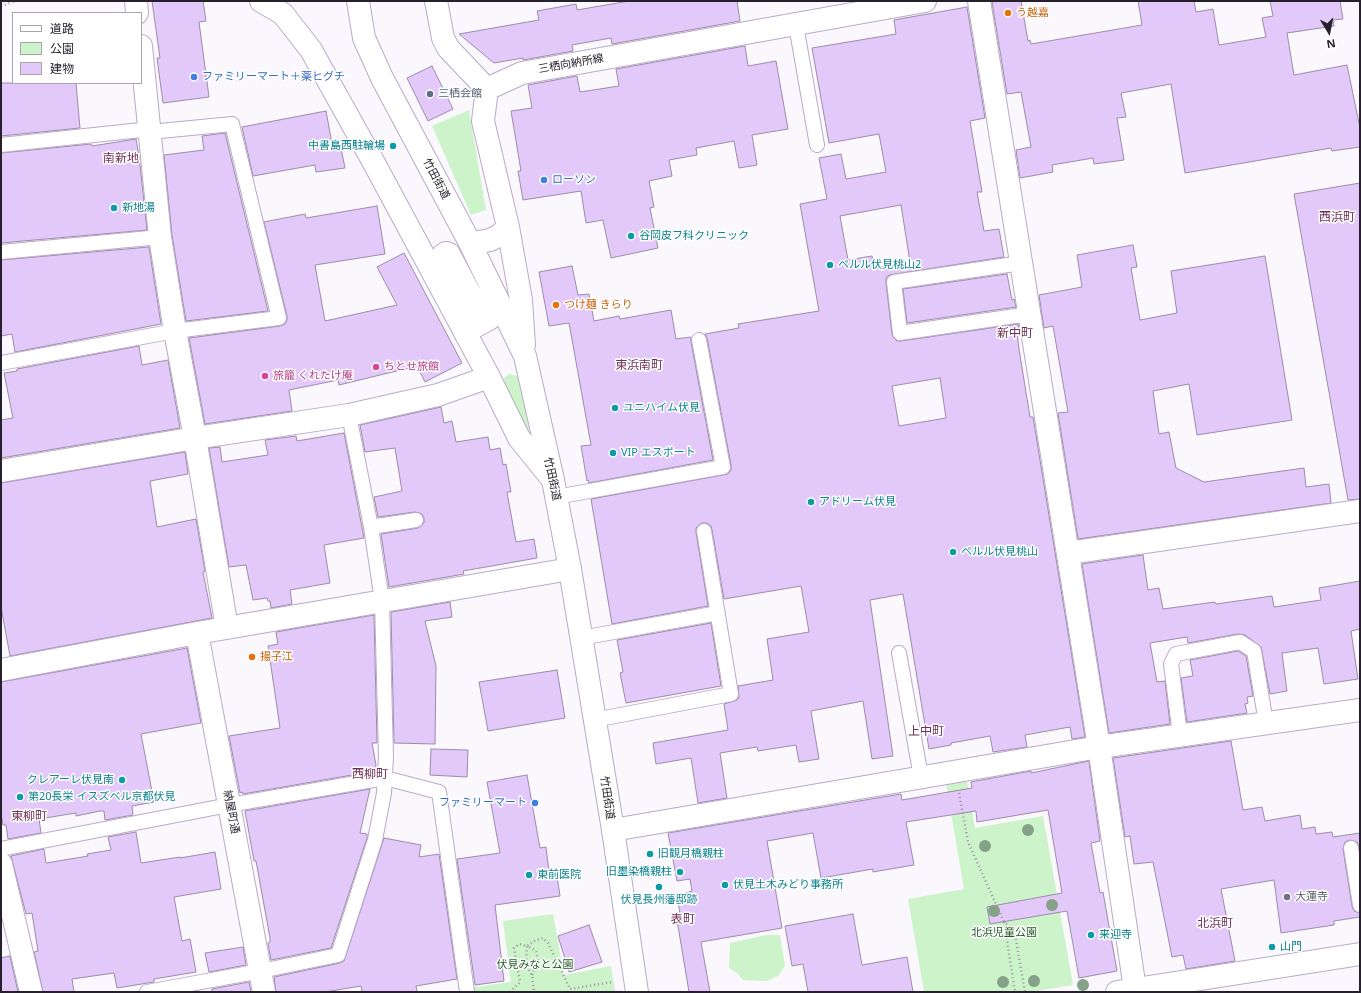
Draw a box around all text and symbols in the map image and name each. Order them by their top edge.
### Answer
place label: う越嘉 [1016,6,1049,20]
marker: う越嘉 [1003,8,1013,18]
legend [12,12,142,84]
north arrow [1309,12,1349,52]
text: 道路 [50,20,74,37]
text: N [1325,36,1337,52]
text: 公園 [50,40,74,57]
street label: 三栖向納所線 [537,52,605,76]
text: 建物 [50,60,74,77]
place label: ファミリーマート＋薬ヒグチ [202,70,345,84]
marker: ファミリーマート＋薬ヒグチ [189,72,199,82]
place label: 三栖会館 [438,87,482,101]
marker: 三栖会館 [425,89,435,99]
place label: 中書島西駐輪場 [308,139,385,153]
marker: 中書島西駐輪場 [388,141,398,151]
district label: 南新地 [103,152,139,166]
street label: 竹田街道 [420,156,452,202]
place label: ローソン [552,173,596,187]
marker: ローソン [539,175,549,185]
place label: 新地湯 [122,201,155,215]
marker: 新地湯 [109,203,119,213]
district label: 西浜町 [1319,211,1355,225]
place label: 谷岡皮フ科クリニック [639,229,749,243]
marker: 谷岡皮フ科クリニック [626,231,636,241]
place label: ペルル伏見桃山2 [838,258,921,272]
marker: ペルル伏見桃山2 [825,260,835,270]
place label: つけ麺 きらり [564,298,633,312]
marker: つけ麺 きらり [551,300,561,310]
district label: 新中町 [997,327,1033,341]
district label: 東浜南町 [615,359,663,373]
place label: ちとせ旅館 [384,360,439,374]
marker: ちとせ旅館 [371,362,381,372]
place label: 旅籠 くれたけ庵 [273,369,353,383]
marker: 旅籠 くれたけ庵 [260,371,270,381]
place label: ユニハイム伏見 [623,401,700,415]
marker: ユニハイム伏見 [610,403,620,413]
place label: VIP エスポート [621,446,696,460]
marker: VIP エスポート [608,448,618,458]
street label: 竹田街道 [541,456,563,502]
place label: アドリーム伏見 [819,495,896,509]
marker: アドリーム伏見 [806,497,816,507]
place label: ペルル伏見桃山 [961,545,1038,559]
marker: ペルル伏見桃山 [948,547,958,557]
place label: 揚子江 [260,650,293,664]
marker: 揚子江 [247,652,257,662]
district label: 上中町 [908,725,944,739]
district label: 西柳町 [352,768,388,782]
place label: クレアーレ伏見南 [27,773,114,787]
marker: クレアーレ伏見南 [117,775,127,785]
street label: 竹田街道 [597,775,617,821]
street label: 納屋町通 [220,789,242,835]
place label: 第20長栄 イスズベル京都伏見 [28,790,175,804]
marker: 第20長栄 イスズベル京都伏見 [15,792,25,802]
place label: ファミリーマート [439,796,527,810]
marker: ファミリーマート [530,798,540,808]
district label: 東柳町 [11,810,47,824]
place label: 旧観月橋親柱 [658,847,724,861]
marker: 旧観月橋親柱 [645,849,655,859]
place label: 旧墨染橋親柱 [606,865,672,879]
marker: 旧墨染橋親柱 [675,867,685,877]
place label: 東前医院 [537,868,581,882]
marker: 東前医院 [524,870,534,880]
place label: 伏見土木みどり事務所 [733,878,843,892]
marker: 伏見土木みどり事務所 [720,880,730,890]
marker: 伏見長州藩邸跡 [654,882,664,892]
place label: 大蓮寺 [1295,890,1328,904]
marker: 大蓮寺 [1282,892,1292,902]
place label: 伏見長州藩邸跡 [621,893,697,907]
district label: 表町 [671,913,695,927]
district label: 北浜町 [1197,917,1233,931]
park label: 北浜児童公園 [971,926,1037,940]
place label: 来迎寺 [1099,928,1132,942]
marker: 来迎寺 [1086,930,1096,940]
place label: 山門 [1280,940,1302,954]
marker: 山門 [1267,942,1277,952]
park label: 伏見みなと公園 [497,958,573,972]

